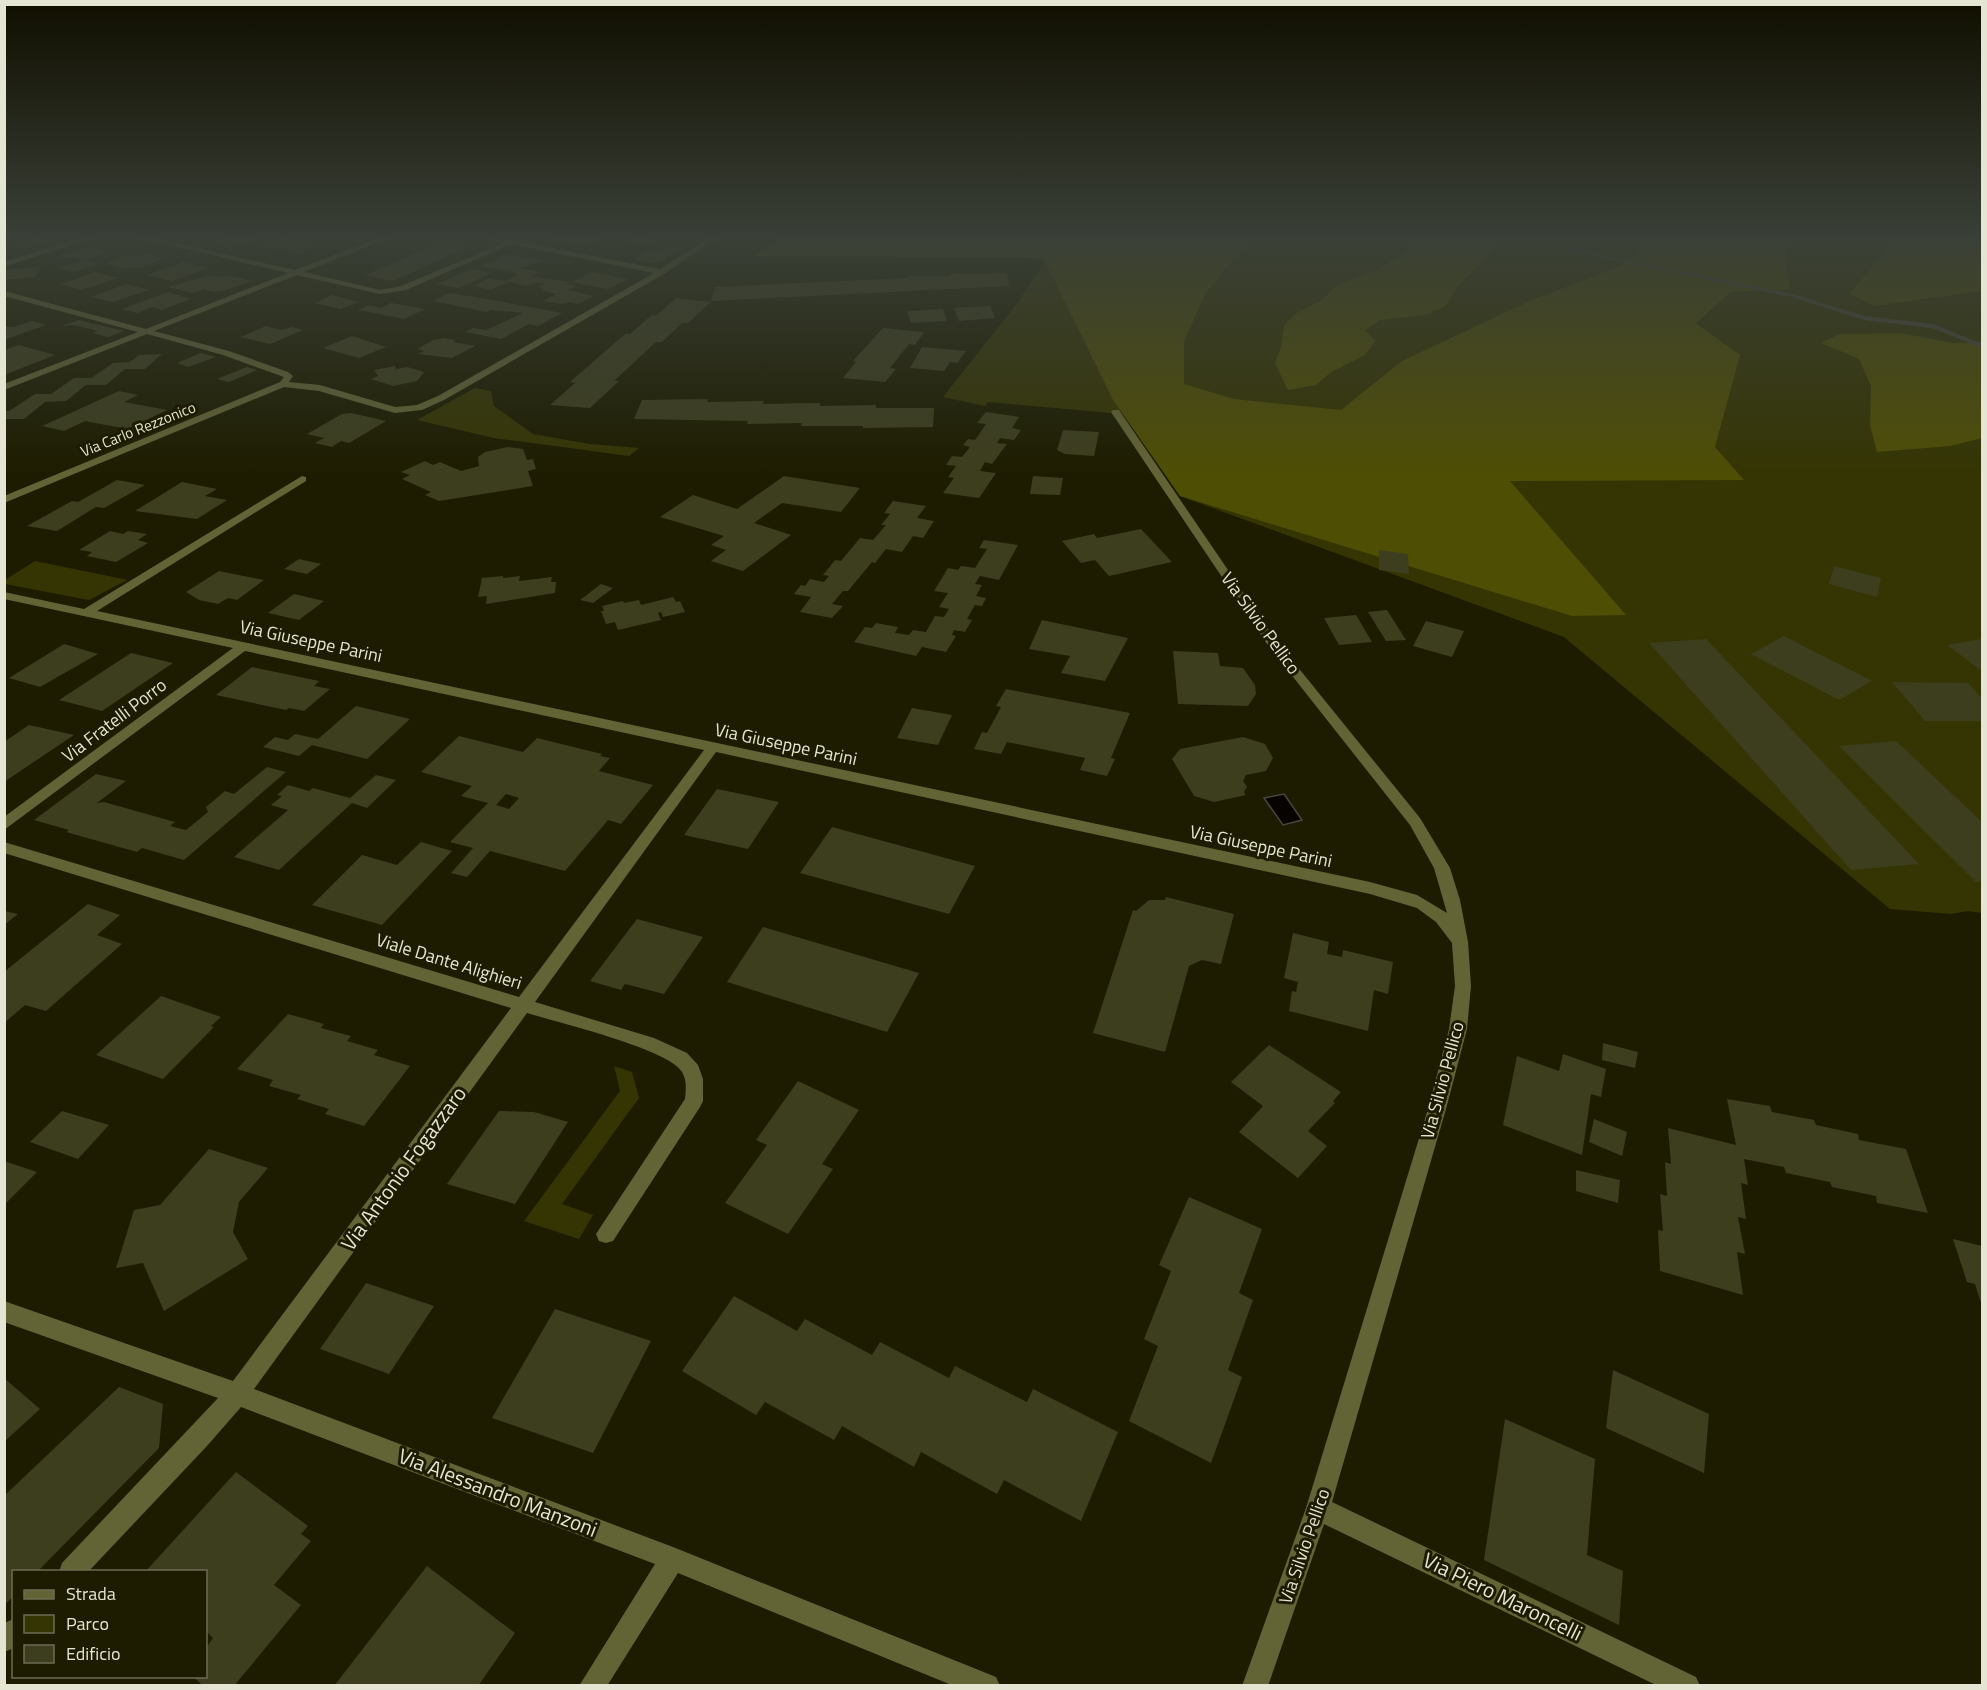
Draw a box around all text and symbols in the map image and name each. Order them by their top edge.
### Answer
street label: Via Carlo Rezzonico [77,395,199,463]
street label: Via Silvio Pellico [1215,566,1307,680]
street label: Via Giuseppe Parini [237,613,385,669]
street label: Via Fratelli Porro [56,672,172,768]
street label: Via Giuseppe Parini [712,716,860,772]
street label: Via Giuseppe Parini [1187,818,1335,874]
street label: Viale Dante Alighieri [373,926,525,996]
street label: Via Silvio Pellico [1413,1018,1471,1142]
street label: Via Antonio Fogazzaro [332,1079,474,1257]
street label: Via Alessandro Manzoni [394,1439,602,1545]
street label: Via Silvio Pellico [1272,1485,1336,1607]
street label: Via Piero Maroncelli [1418,1544,1588,1648]
legend [12,1570,207,1678]
text: Strada [66,1580,116,1607]
text: Parco [66,1610,109,1637]
text: Edificio [66,1640,120,1667]

